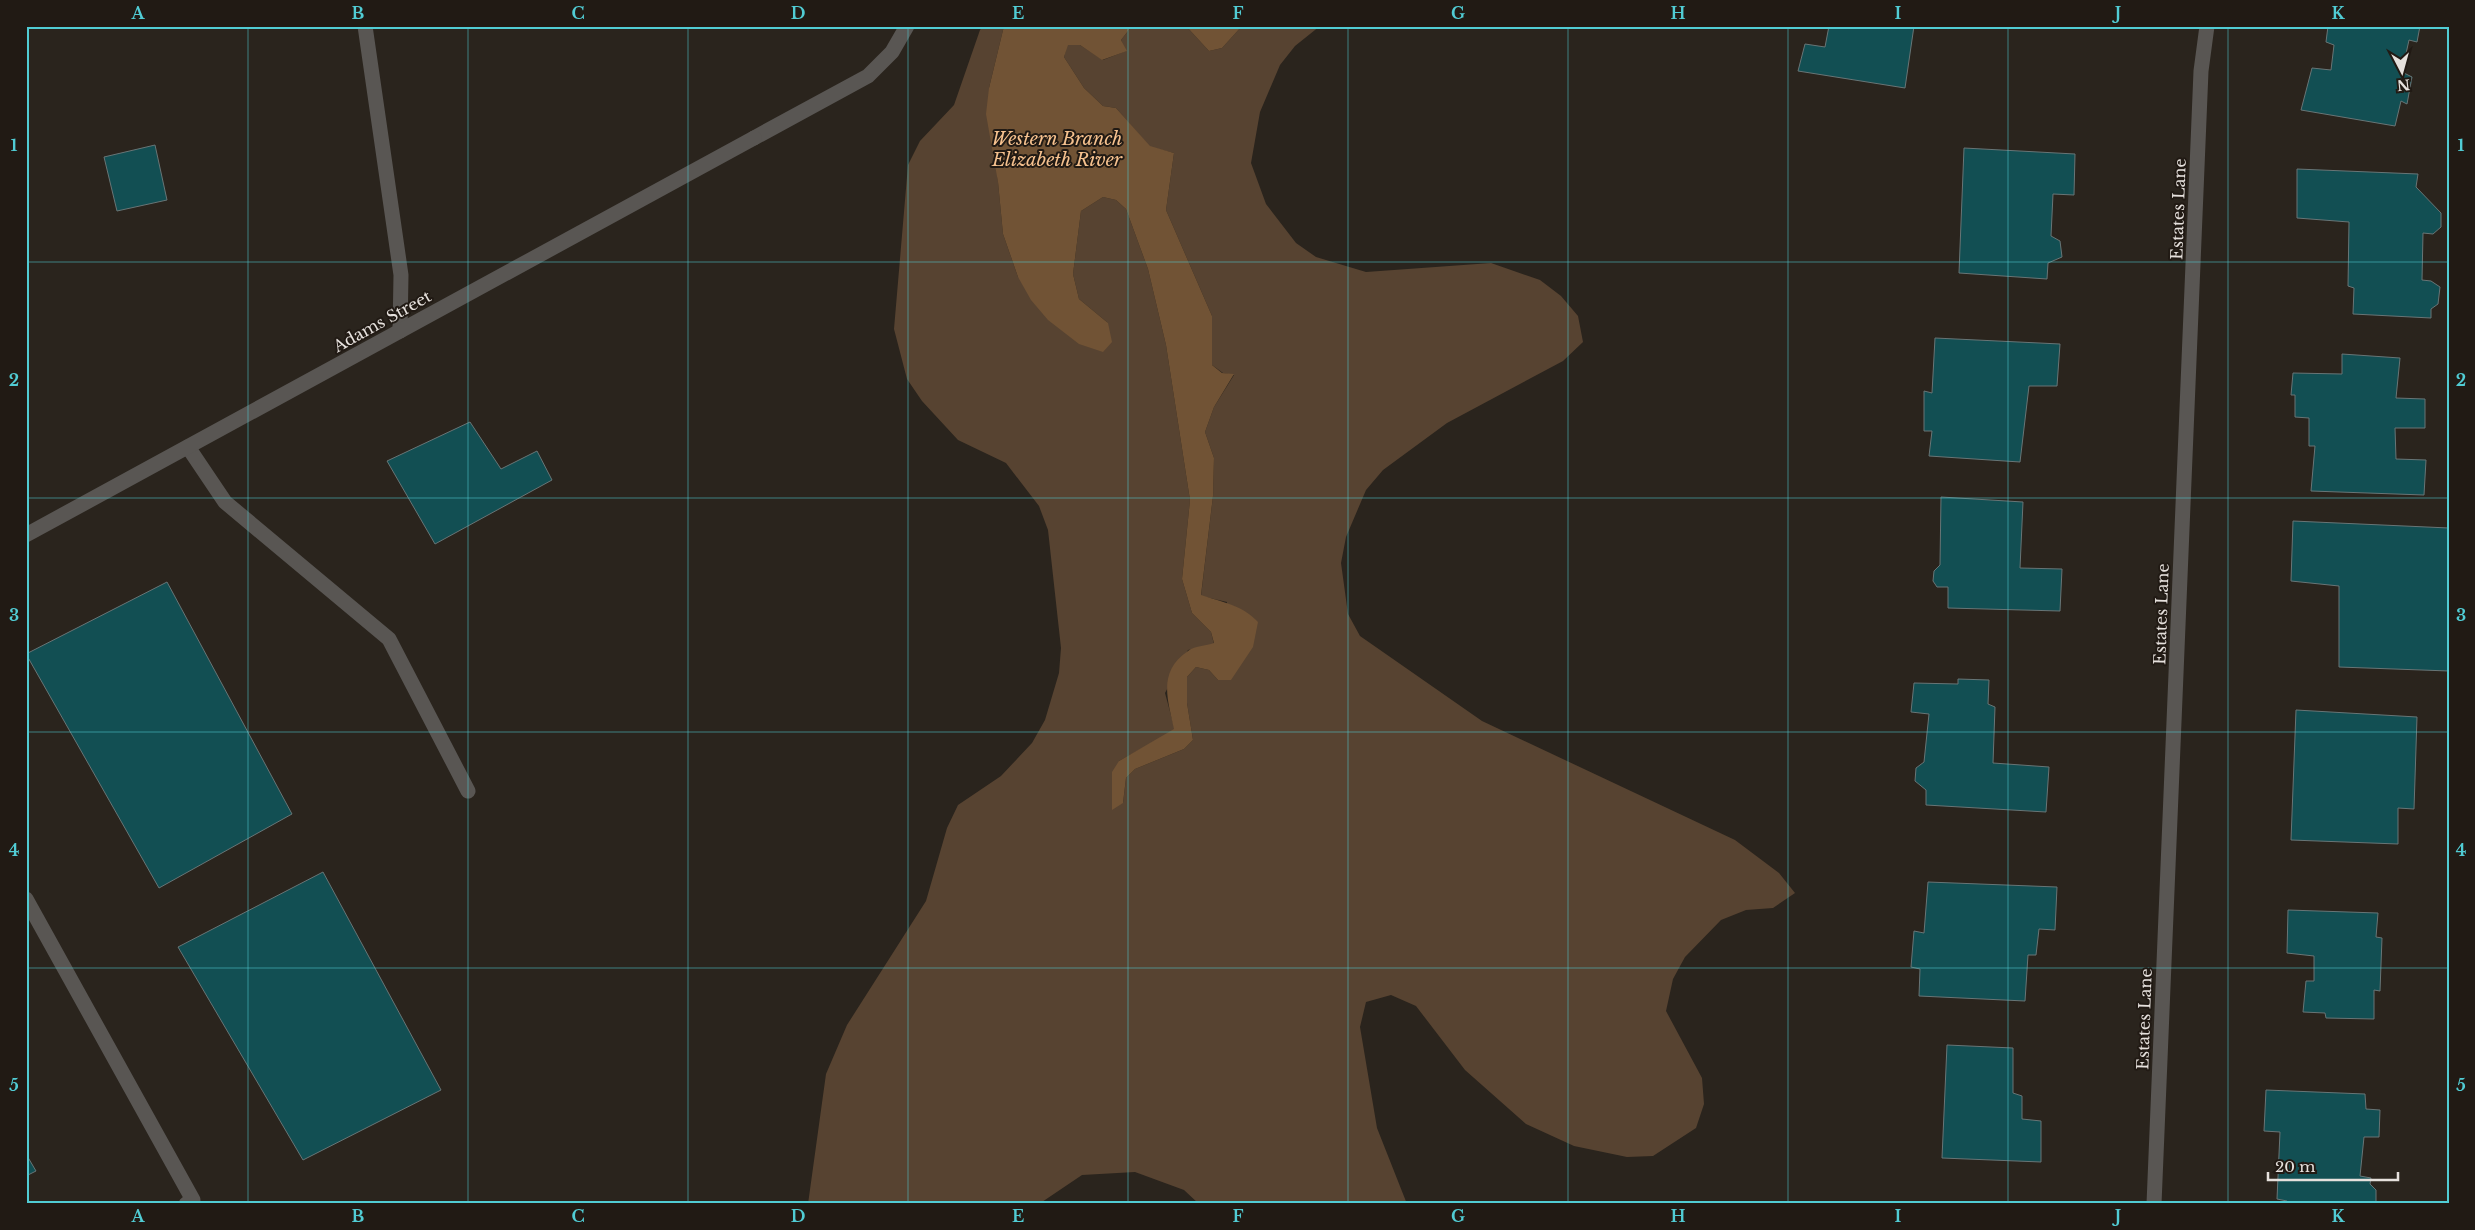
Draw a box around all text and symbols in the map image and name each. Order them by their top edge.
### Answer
text: A [131,3,146,23]
text: B [352,3,365,23]
text: C [571,3,585,23]
text: D [791,3,805,23]
text: E [1012,3,1024,23]
text: F [1232,3,1244,23]
text: G [1451,3,1465,23]
text: H [1670,3,1686,23]
text: I [1895,3,1902,23]
text: J [2112,3,2121,23]
text: K [2331,3,2345,23]
north arrow [2378,48,2428,98]
text: N [2396,75,2411,95]
water label: Western Branch Elizabeth River [991,128,1123,171]
text: 1 [11,135,18,155]
text: 1 [2458,135,2465,155]
street label: Estates Lane [2166,158,2190,260]
street label: Adams Street [329,286,434,357]
text: 2 [9,370,19,390]
text: 2 [2456,370,2466,390]
street label: Estates Lane [2149,563,2173,665]
text: 3 [9,605,19,625]
text: 3 [2456,605,2466,625]
text: 4 [9,840,19,860]
text: 4 [2456,840,2466,860]
street label: Estates Lane [2132,968,2156,1070]
text: 5 [9,1075,19,1095]
text: 5 [2456,1075,2466,1095]
scale bar [2268,1150,2398,1182]
text: 20 m [2275,1157,2315,1176]
text: A [131,1206,146,1226]
text: B [352,1206,365,1226]
text: C [571,1206,585,1226]
text: D [791,1206,805,1226]
text: E [1012,1206,1024,1226]
text: F [1232,1206,1244,1226]
text: G [1451,1206,1465,1226]
text: H [1670,1206,1686,1226]
text: I [1895,1206,1902,1226]
text: J [2112,1206,2121,1226]
text: K [2331,1206,2345,1226]

